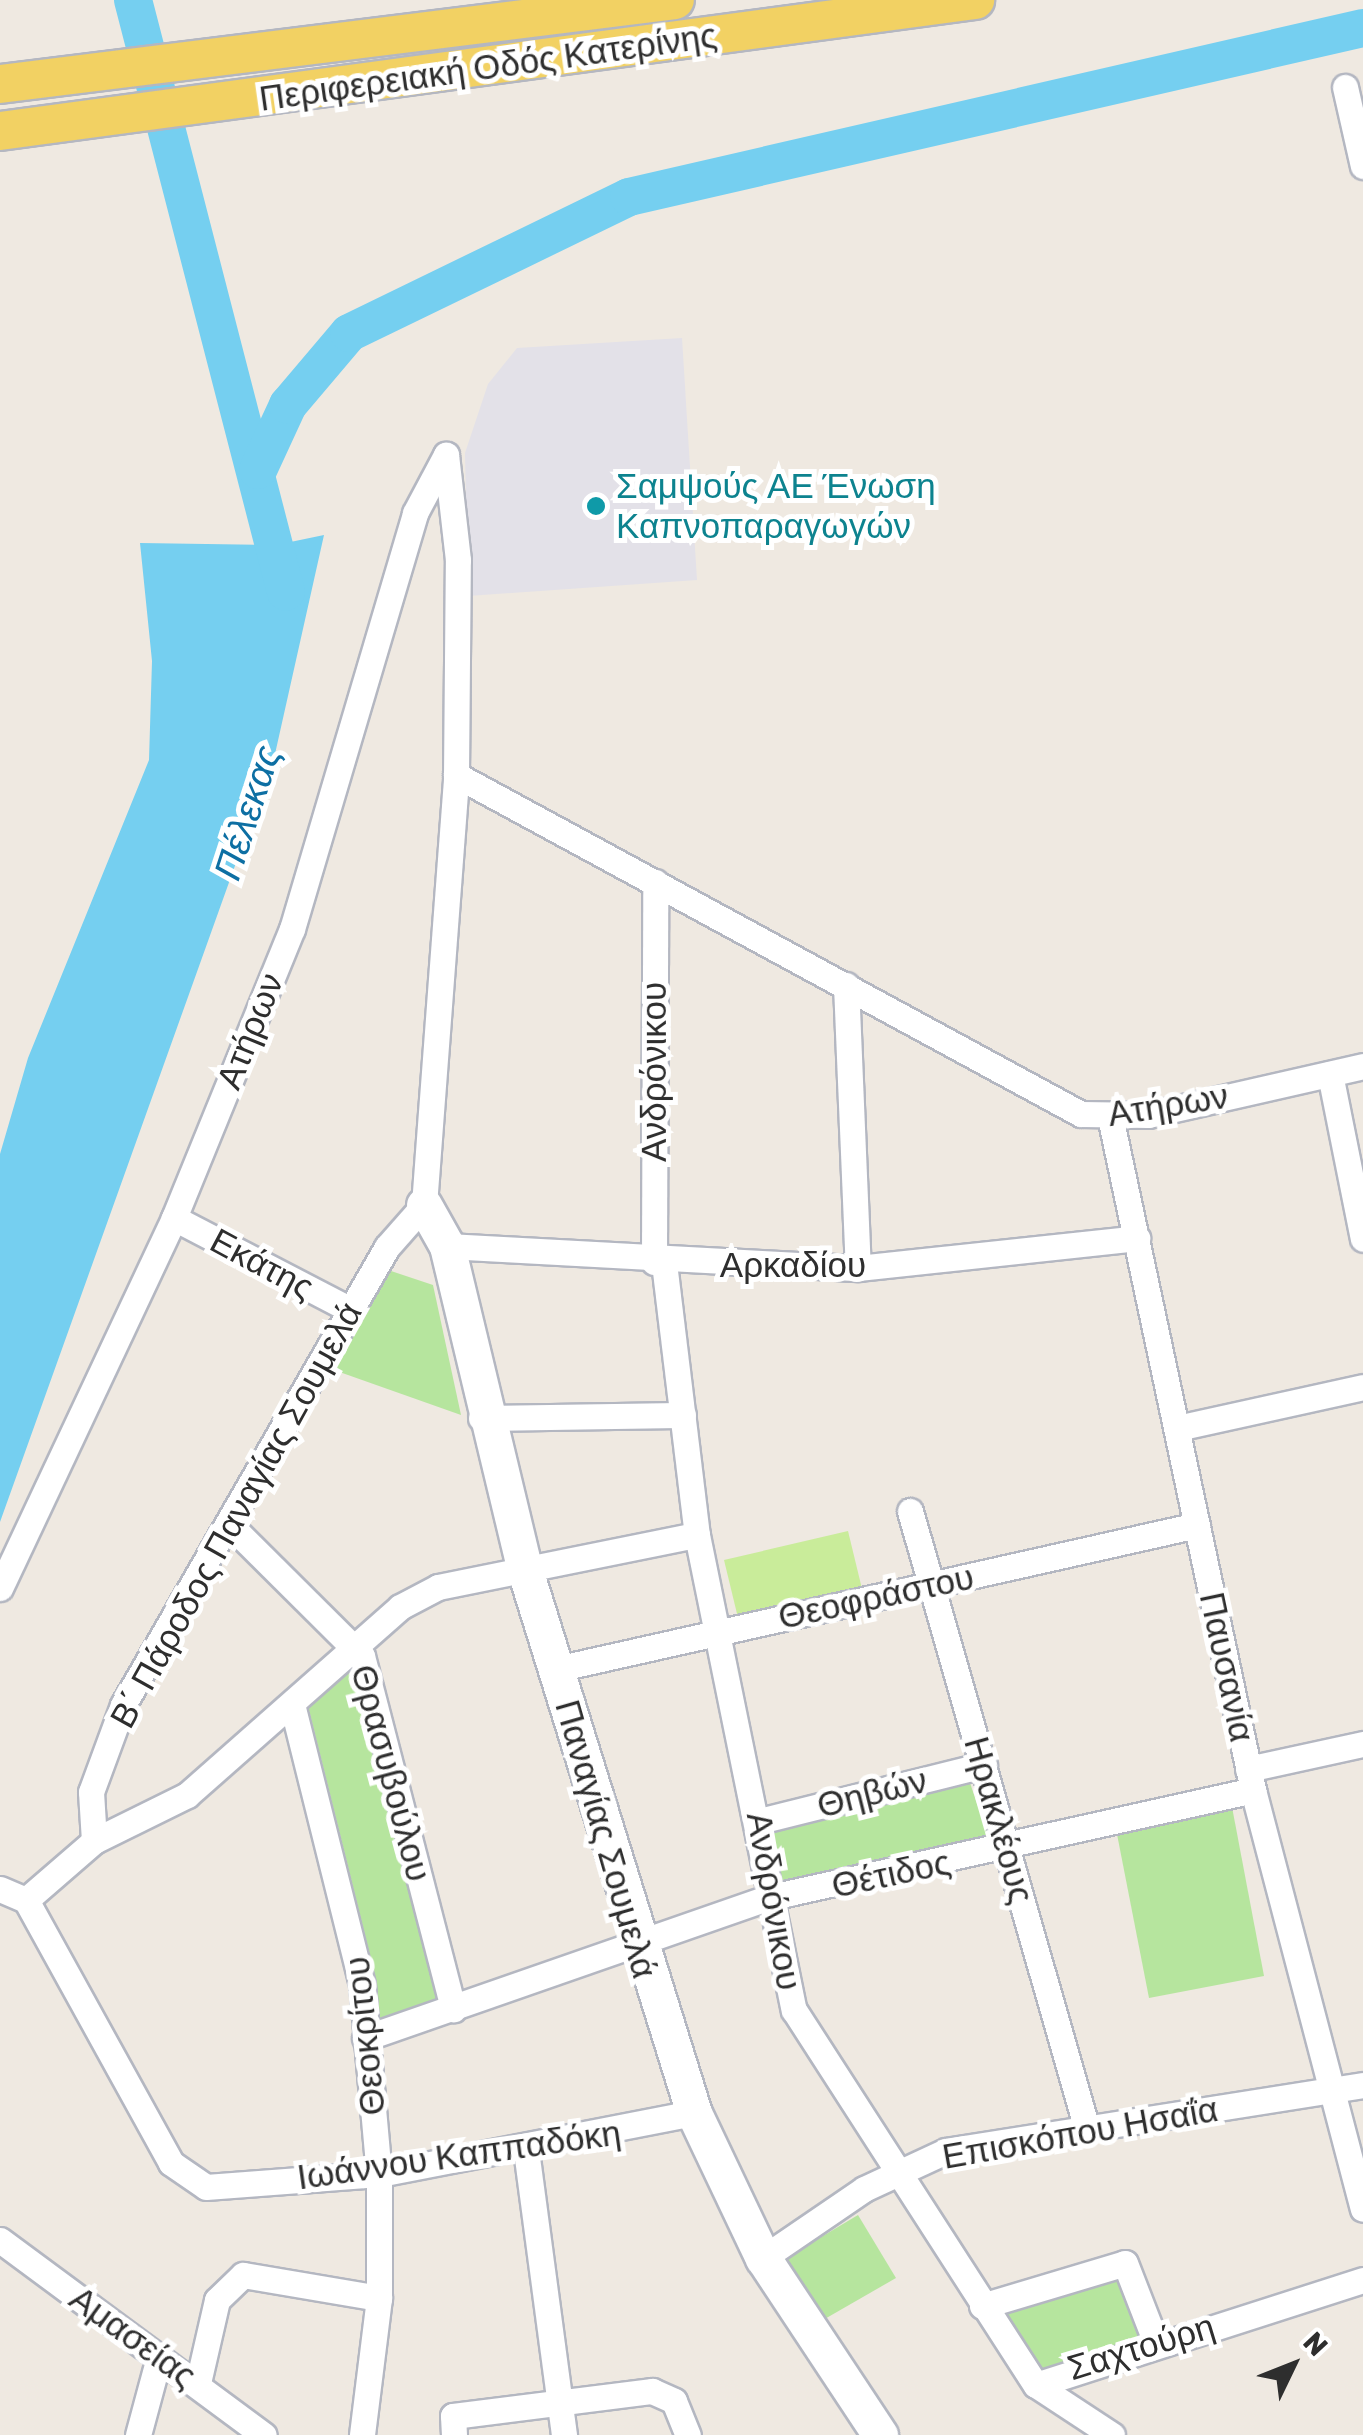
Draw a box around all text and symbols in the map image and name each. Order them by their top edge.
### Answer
street label: Περιφερειακή Οδός Κατερίνης [257,14,719,120]
place label: Σαμψούς ΑΕ Ένωση Καπνοπαραγωγών [616,465,936,547]
marker: Σαμψούς ΑΕ Ένωση Καπνοπαραγωγών [585,495,607,517]
water label: Πέλεκας [205,740,291,886]
street label: Ατήρων [208,967,292,1095]
street label: Ανδρόνικου [633,982,675,1162]
street label: Ατήρων [1105,1075,1231,1135]
street label: Εκάτης [203,1219,321,1309]
street label: Αρκαδίου [720,1244,866,1286]
street label: Β΄ Πάροδος Παναγίας Σουμελά [101,1295,371,1735]
street label: Θεοφράστου [774,1556,978,1638]
street label: Παυσανία [1191,1588,1263,1746]
street label: Θρασυβούλου [342,1660,440,1886]
street label: Παναγίας Σουμελά [546,1695,666,1983]
street label: Ηρακλέους [955,1732,1043,1908]
street label: Θηβών [813,1759,931,1827]
street label: Ανδρόνικου [738,1809,810,1993]
street label: Θέτιδος [828,1841,954,1907]
street label: Θεοκρίτου [336,1955,394,2117]
street label: Επισκόπου Ησαΐα [939,2088,1221,2178]
street label: Ιωάννου Καππαδόκη [294,2111,624,2199]
street label: Αμασείας [62,2277,204,2397]
street label: Σαχτούρη [1062,2305,1220,2389]
north arrow [1243,2315,1343,2415]
text: N [1296,2326,1334,2363]

